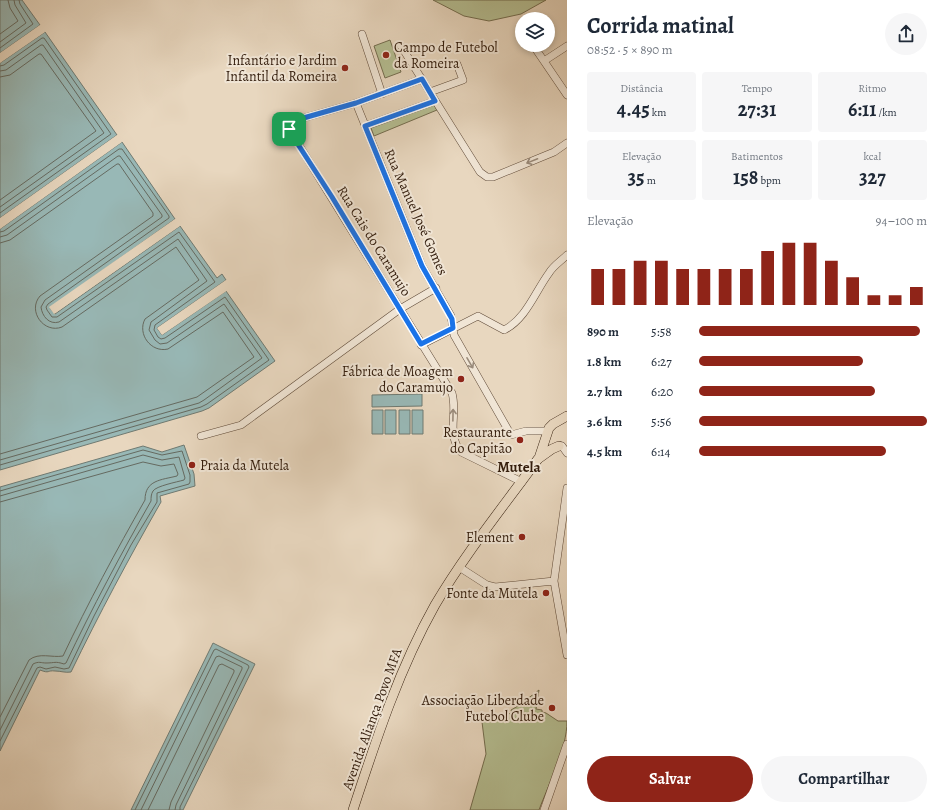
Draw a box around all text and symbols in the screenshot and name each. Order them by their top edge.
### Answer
text: Corrida matinal [587,11,734,41]
map controls [515,12,555,52]
button: layers [515,12,555,52]
button: share [885,13,927,55]
place label: Campo de Futebol da Romeira [394,38,498,73]
text: 08:52 · 5 × 890 m [587,41,673,58]
marker: Campo de Futebol da Romeira [381,50,391,60]
place label: Infantário e Jardim Infantil da Romeira [225,51,337,86]
marker: Infantário e Jardim Infantil da Romeira [340,63,350,73]
text: Distância [620,81,663,96]
text: Tempo [742,81,772,96]
text: Ritmo [858,81,886,96]
text: 4.45 [617,96,650,123]
text: 27:31 [738,96,776,123]
text: 6:11 [848,96,876,123]
text: km [650,105,666,120]
text: /km [876,105,897,120]
pin [272,112,306,146]
icon: arrive [278,118,300,140]
street label: Rua Manuel José Gomes [380,146,452,278]
text: Elevação [622,149,661,164]
text: Batimentos [731,149,783,164]
text: kcal [864,149,881,164]
one-way arrow [527,158,539,165]
text: 35 [627,164,645,191]
text: 158 [733,164,758,191]
text: 327 [859,164,886,191]
text: m [645,173,656,188]
text: bpm [758,173,781,188]
street label: Rua Cais do Caramujo [332,182,416,300]
text: Elevação [587,212,633,229]
text: 94–100 m [876,212,927,229]
text: 890 m [587,323,619,340]
text: 5:58 [651,323,672,340]
text: 1.8 km [587,353,621,370]
text: 6:27 [651,353,672,370]
one-way arrow [467,357,475,369]
place label: Fábrica de Moagem do Caramujo [342,362,453,397]
marker: Fábrica de Moagem do Caramujo [456,374,466,384]
text: 2.7 km [587,383,622,400]
text: 6:20 [651,383,673,400]
one-way arrow [449,409,457,422]
text: 3.6 km [587,413,622,430]
text: 5:56 [651,413,671,430]
place label: Restaurante do Capitão [443,423,512,458]
marker: Restaurante do Capitão [515,435,525,445]
text: 4.5 km [587,443,622,460]
text: 6:14 [651,443,670,460]
place label: Praia da Mutela [200,456,290,475]
district label: Mutela [497,457,542,477]
marker: Praia da Mutela [187,460,197,470]
place label: Element [466,528,514,547]
marker: Element [517,532,527,542]
place label: Fonte da Mutela [446,584,538,603]
marker: Fonte da Mutela [541,588,551,598]
street label: Avenida Aliança Povo MFA [337,645,407,794]
place label: Associação Liberdade Futebol Clube [421,691,544,726]
marker: Associação Liberdade Futebol Clube [547,703,557,713]
button: Salvar [587,756,753,802]
button: Compartilhar [761,756,927,802]

